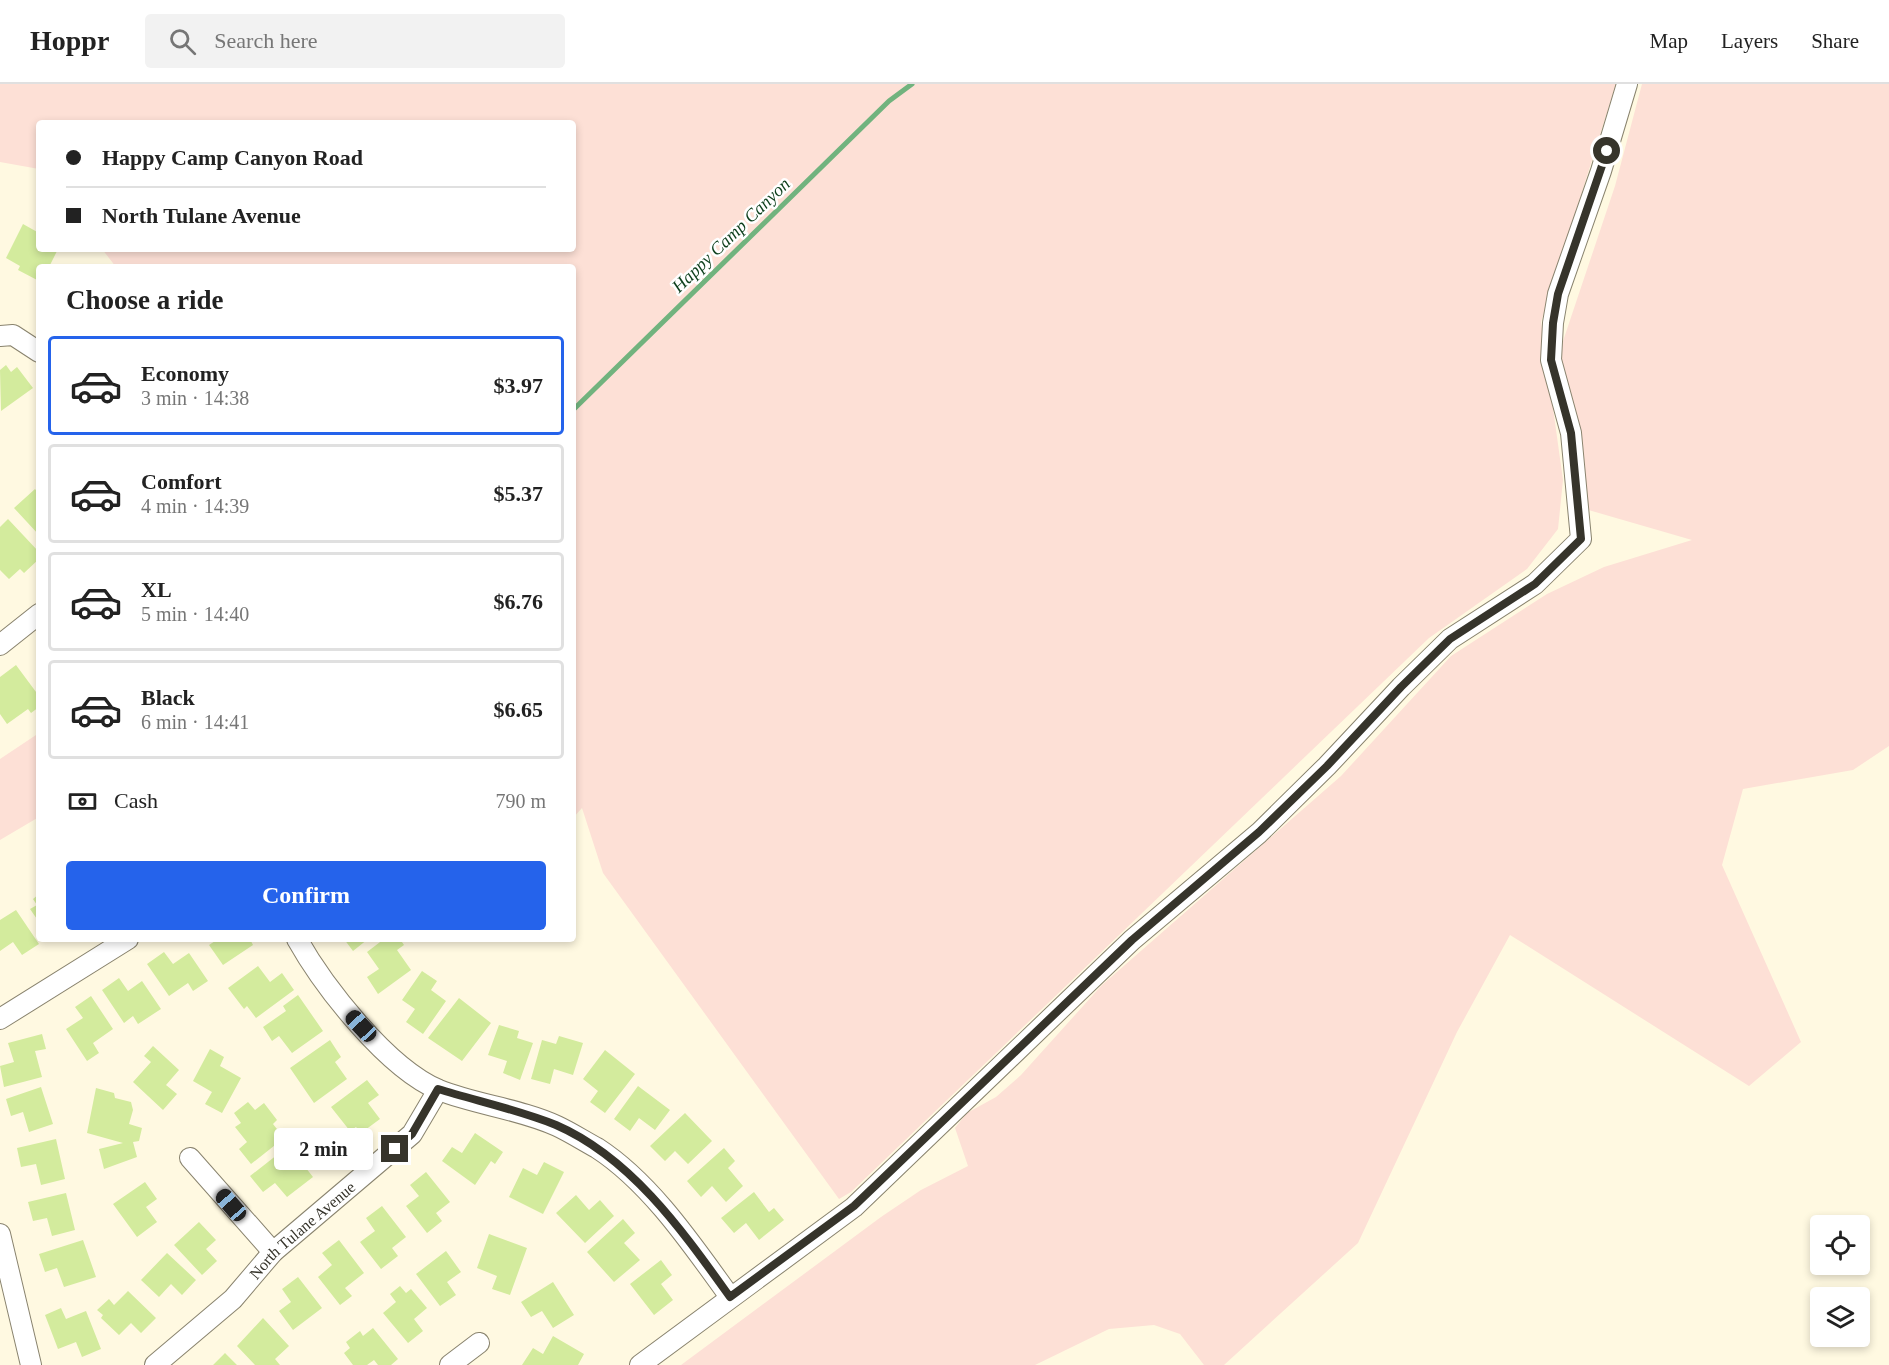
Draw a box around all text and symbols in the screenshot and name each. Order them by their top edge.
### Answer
search box [145,14,565,68]
text: Hoppr [30,25,109,56]
icon: search [166,25,199,58]
text: Search here [214,28,318,53]
text: Map [1650,29,1688,53]
text: Layers [1721,29,1778,53]
text: Share [1811,29,1859,53]
route start [1593,137,1620,164]
text: Happy Camp Canyon Road [102,145,363,170]
water label: Happy Camp Canyon [667,174,794,297]
text: North Tulane Avenue [102,203,301,228]
text: Choose a ride [66,285,224,315]
icon: car [69,359,123,413]
text: Economy [141,361,229,386]
text: $3.97 [494,373,543,398]
text: 3 min · 14:38 [141,387,249,409]
icon: car [69,467,123,521]
text: Comfort [141,469,222,494]
text: $5.37 [494,481,543,506]
text: 4 min · 14:39 [141,495,249,517]
icon: car [69,575,123,629]
text: XL [141,577,172,602]
text: $6.76 [494,589,543,614]
text: 5 min · 14:40 [141,603,249,625]
icon: car [69,683,123,737]
text: Black [141,685,195,710]
text: $6.65 [494,697,543,722]
text: 6 min · 14:41 [141,711,249,733]
icon: cash [66,785,99,818]
text: Cash [114,788,158,813]
text: 790 m [495,790,546,812]
button: Confirm [66,861,546,930]
car [342,1007,380,1045]
callout: 2 min [275,1128,374,1170]
route end [381,1135,408,1162]
text: 2 min [299,1138,348,1160]
street label: North Tulane Avenue [246,1178,358,1282]
car [212,1186,250,1224]
map controls [1810,1215,1870,1347]
button: locate [1810,1215,1870,1275]
button: layers [1810,1287,1870,1347]

